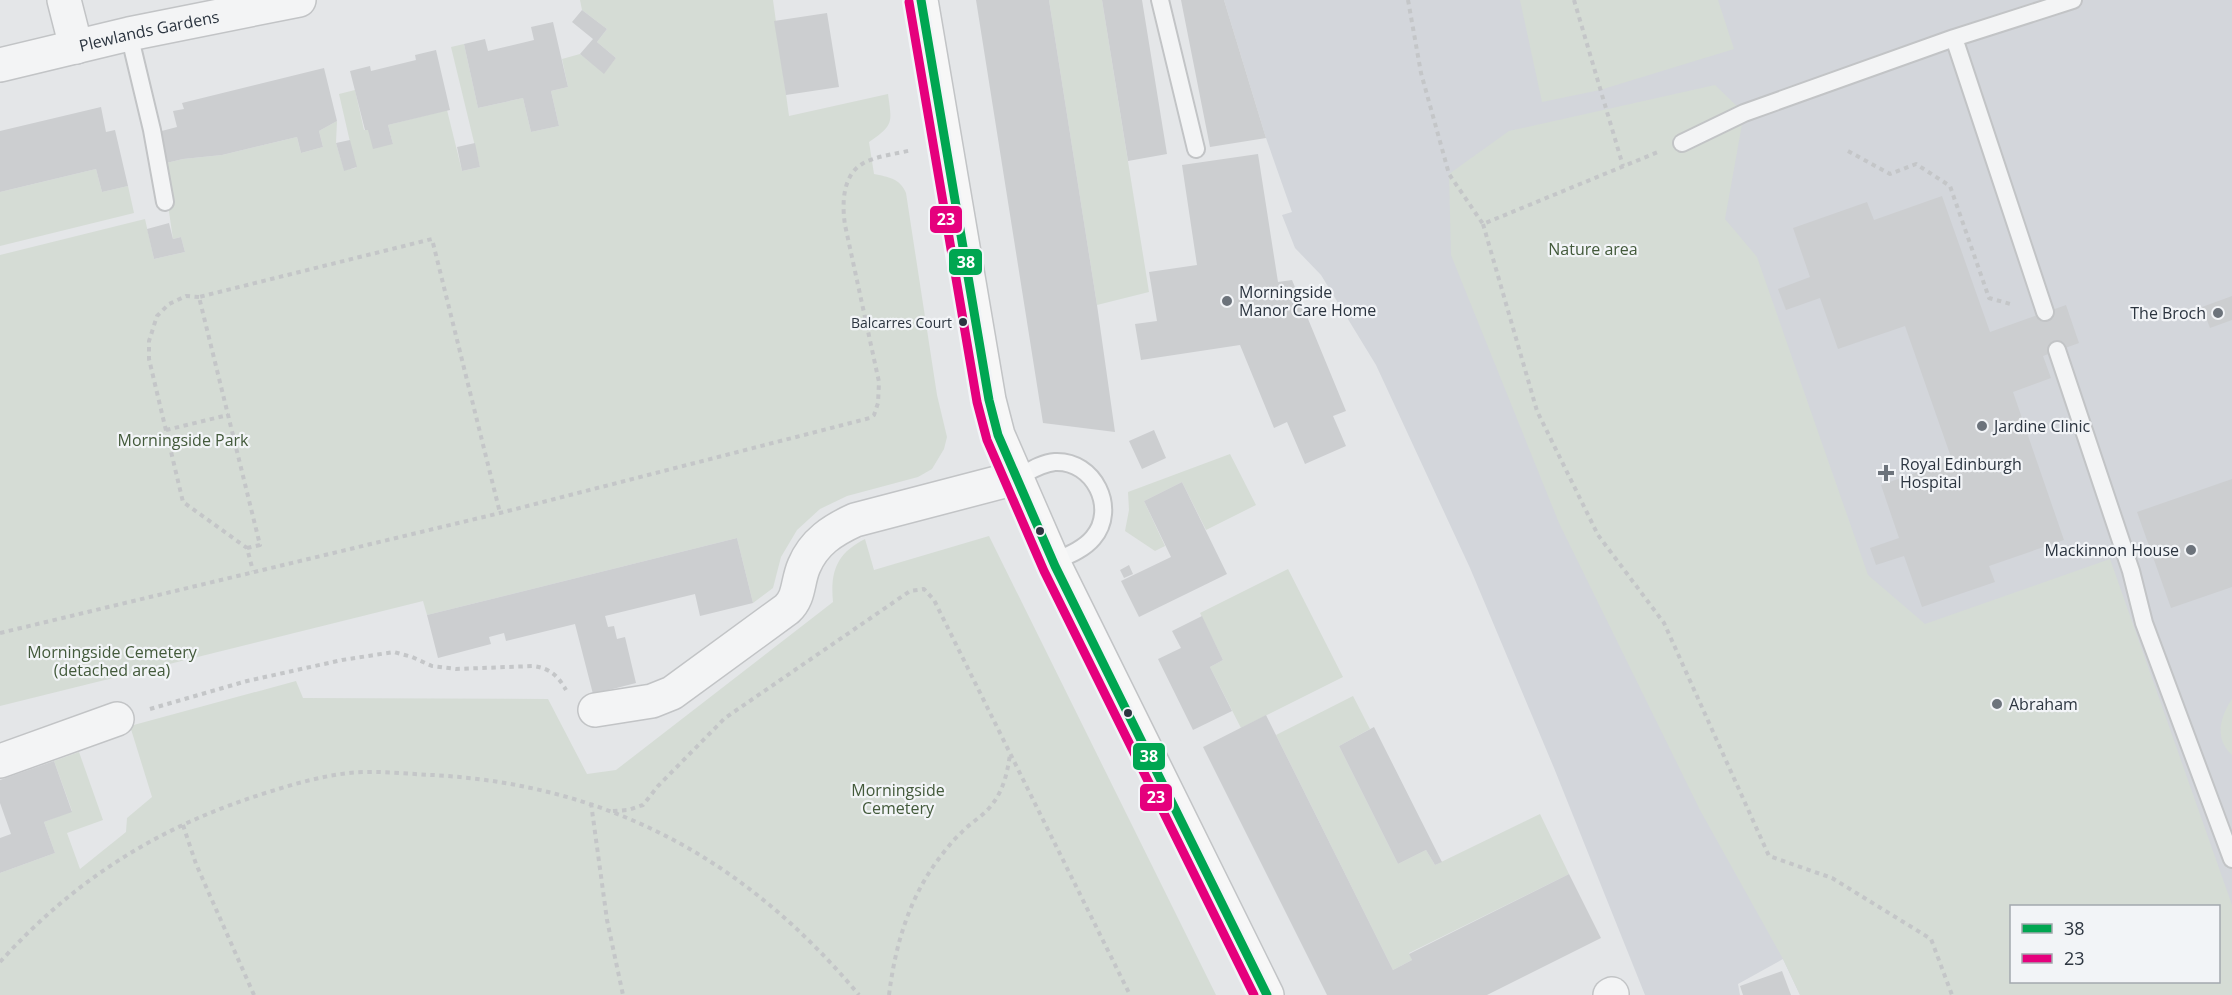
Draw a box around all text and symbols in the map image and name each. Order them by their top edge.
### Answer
street label: Plewlands Gardens [77,5,221,57]
line badge: 23 [929,205,963,234]
text: 23 [937,208,955,230]
park label: Nature area [1548,238,1638,260]
line badge: 38 [948,248,983,276]
text: 38 [957,251,975,273]
place label: Morningside Manor Care Home [1239,281,1376,321]
marker: Morningside Manor Care Home [1220,294,1234,308]
place label: The Broch [2130,302,2206,324]
marker: The Broch [2211,306,2225,320]
place label: Balcarres Court [851,313,952,332]
marker: Balcarres Court [957,316,969,328]
place label: Jardine Clinic [1992,415,2091,437]
marker: Jardine Clinic [1975,419,1989,433]
park label: Morningside Park [118,429,249,451]
place label: Royal Edinburgh Hospital [1900,453,2022,493]
marker: Royal Edinburgh Hospital [1877,464,1895,482]
unlabelled marker [1034,525,1046,537]
place label: Mackinnon House [2045,539,2179,561]
marker: Mackinnon House [2184,543,2198,557]
park label: Morningside Cemetery (detached area) [27,641,198,681]
place label: Abraham [2009,693,2078,715]
marker: Abraham [1990,697,2004,711]
unlabelled marker [1122,707,1134,719]
line badge: 38 [1132,742,1166,771]
text: 38 [1140,745,1158,767]
park label: Morningside Cemetery [851,779,945,819]
line badge: 23 [1139,783,1173,812]
text: 23 [1147,786,1165,808]
legend [2010,905,2220,983]
text: 38 [2064,916,2085,940]
text: 23 [2064,946,2085,970]

